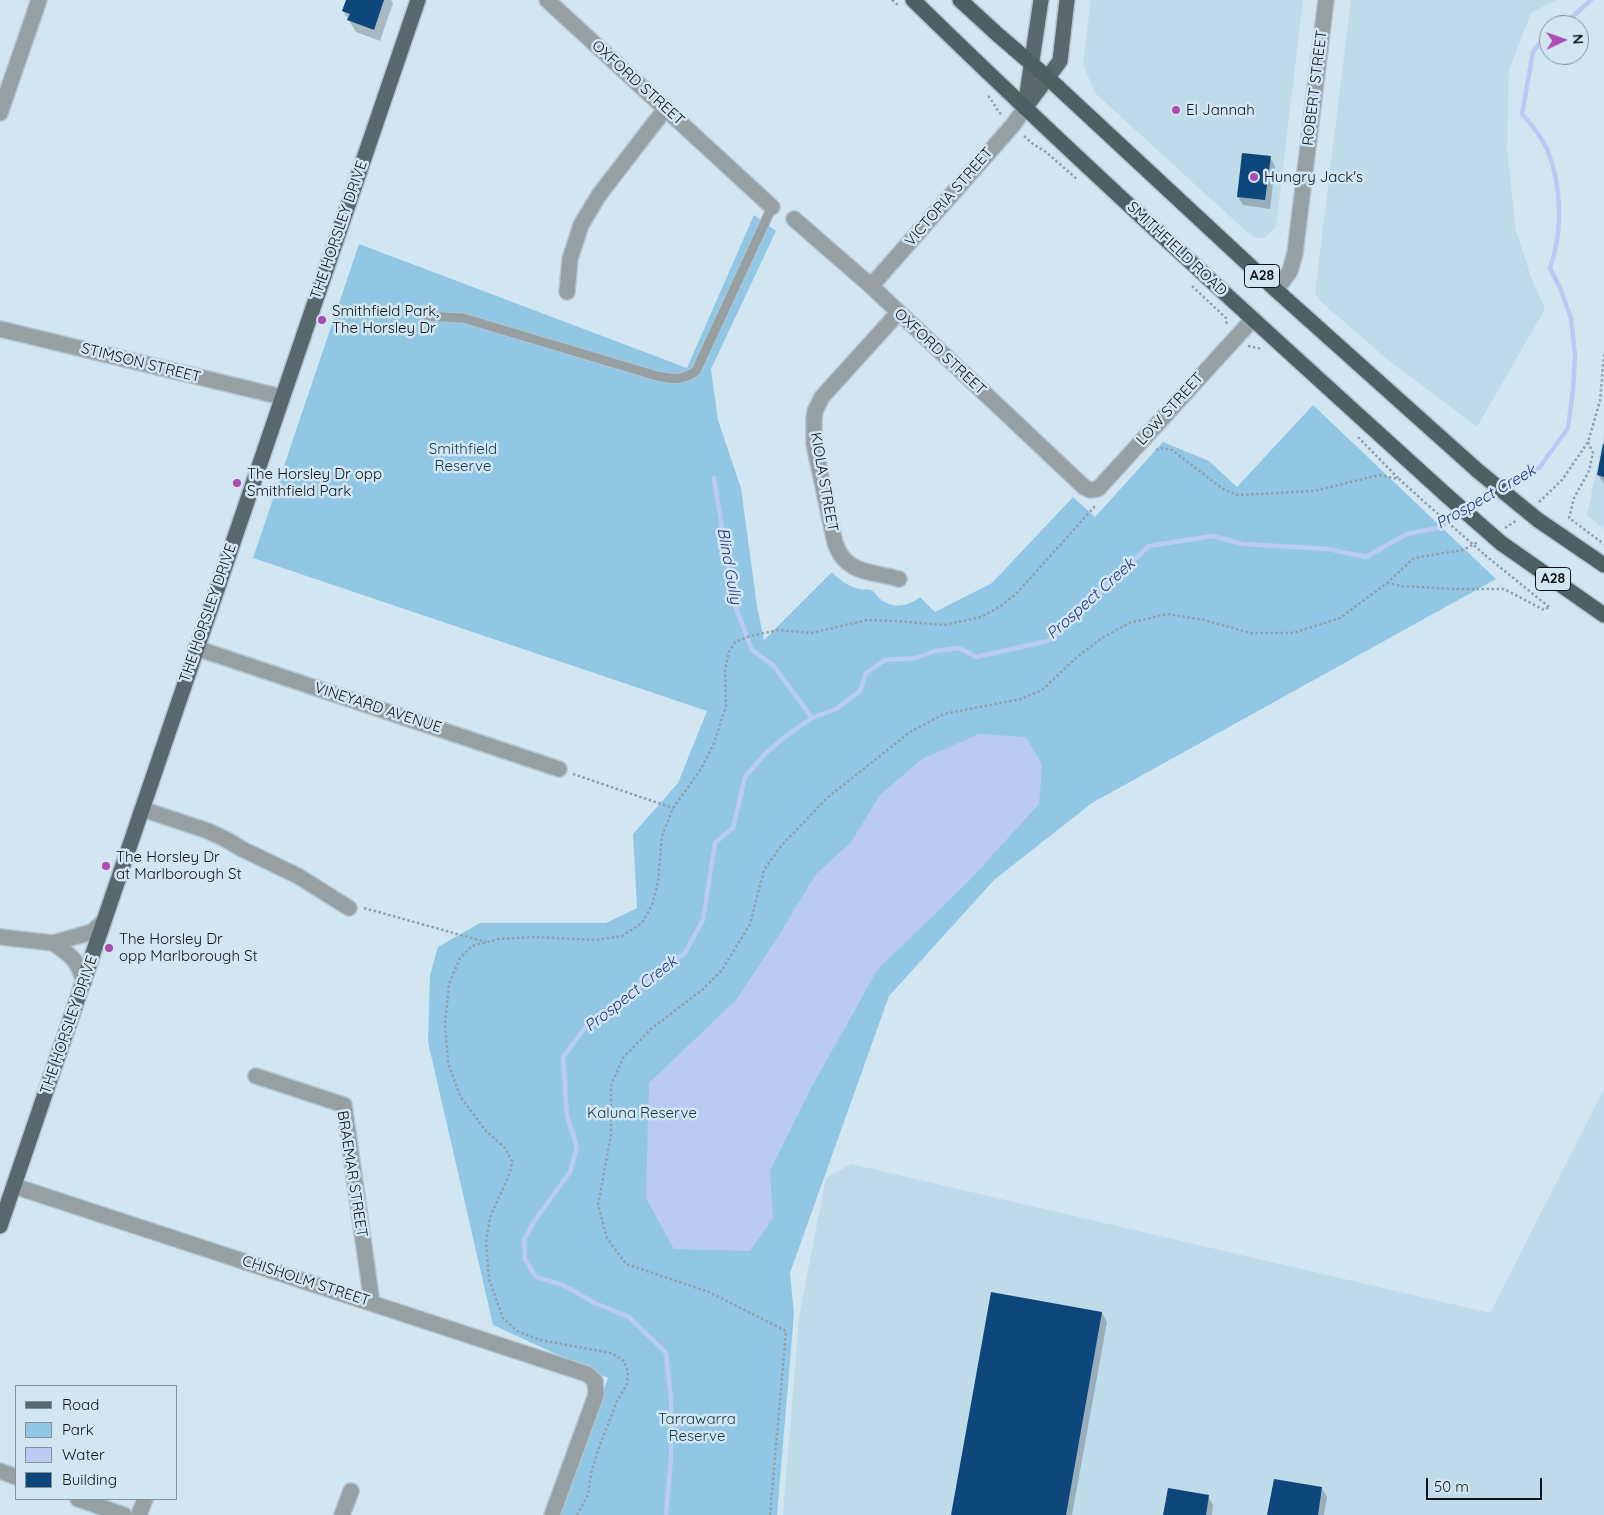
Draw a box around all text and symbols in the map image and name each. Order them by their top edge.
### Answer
north arrow [1539,15,1589,65]
street label: ROBERT STREET [1299,29,1331,147]
text: N [1569,34,1587,45]
street label: OXFORD STREET [588,37,688,129]
place label: El Jannah [1186,101,1255,119]
marker: El Jannah [1170,104,1182,116]
street label: VICTORIA STREET [901,144,997,250]
street label: THE HORSLEY DRIVE [307,158,371,302]
place label: Hungry Jack's [1264,168,1363,186]
marker: Hungry Jack's [1248,171,1260,183]
street label: SMITHFIELD ROAD [1123,198,1231,300]
road number: A28 [1244,264,1280,288]
place label: Smithfield Park, The Horsley Dr [332,302,439,337]
street label: OXFORD STREET [891,305,989,399]
marker: Smithfield Park, The Horsley Dr [316,314,328,326]
street label: STIMSON STREET [80,339,202,387]
street label: LOW STREET [1133,369,1207,449]
street label: KIOLA STREET [806,431,842,533]
park label: Smithfield Reserve [429,440,497,475]
water label: Prospect Creek [1433,461,1539,533]
place label: The Horsley Dr opp Smithfield Park [247,465,382,500]
marker: The Horsley Dr opp Smithfield Park [231,477,243,489]
water label: Blind Gully [713,526,745,606]
street label: THE HORSLEY DRIVE [176,541,240,685]
water label: Prospect Creek [1043,554,1139,644]
road number: A28 [1536,568,1570,590]
street label: VINEYARD AVENUE [312,679,444,737]
place label: The Horsley Dr at Marlborough St [116,848,242,883]
marker: The Horsley Dr at Marlborough St [100,860,112,872]
place label: The Horsley Dr opp Marlborough St [119,930,258,965]
marker: The Horsley Dr opp Marlborough St [103,942,115,954]
water label: Prospect Creek [581,952,681,1036]
street label: THE HORSLEY DRIVE [37,953,101,1097]
park label: Kaluna Reserve [587,1104,697,1122]
street label: BRAEMAR STREET [333,1109,371,1239]
street label: CHISHOLM STREET [240,1252,372,1310]
legend [15,1385,178,1500]
text: Road [62,1395,99,1414]
park label: Tarrawarra Reserve [658,1410,736,1445]
text: Park [62,1420,94,1439]
text: Water [62,1445,105,1464]
scale bar [1429,1468,1545,1500]
text: Building [62,1470,117,1489]
text: 50 m [1434,1477,1469,1496]

